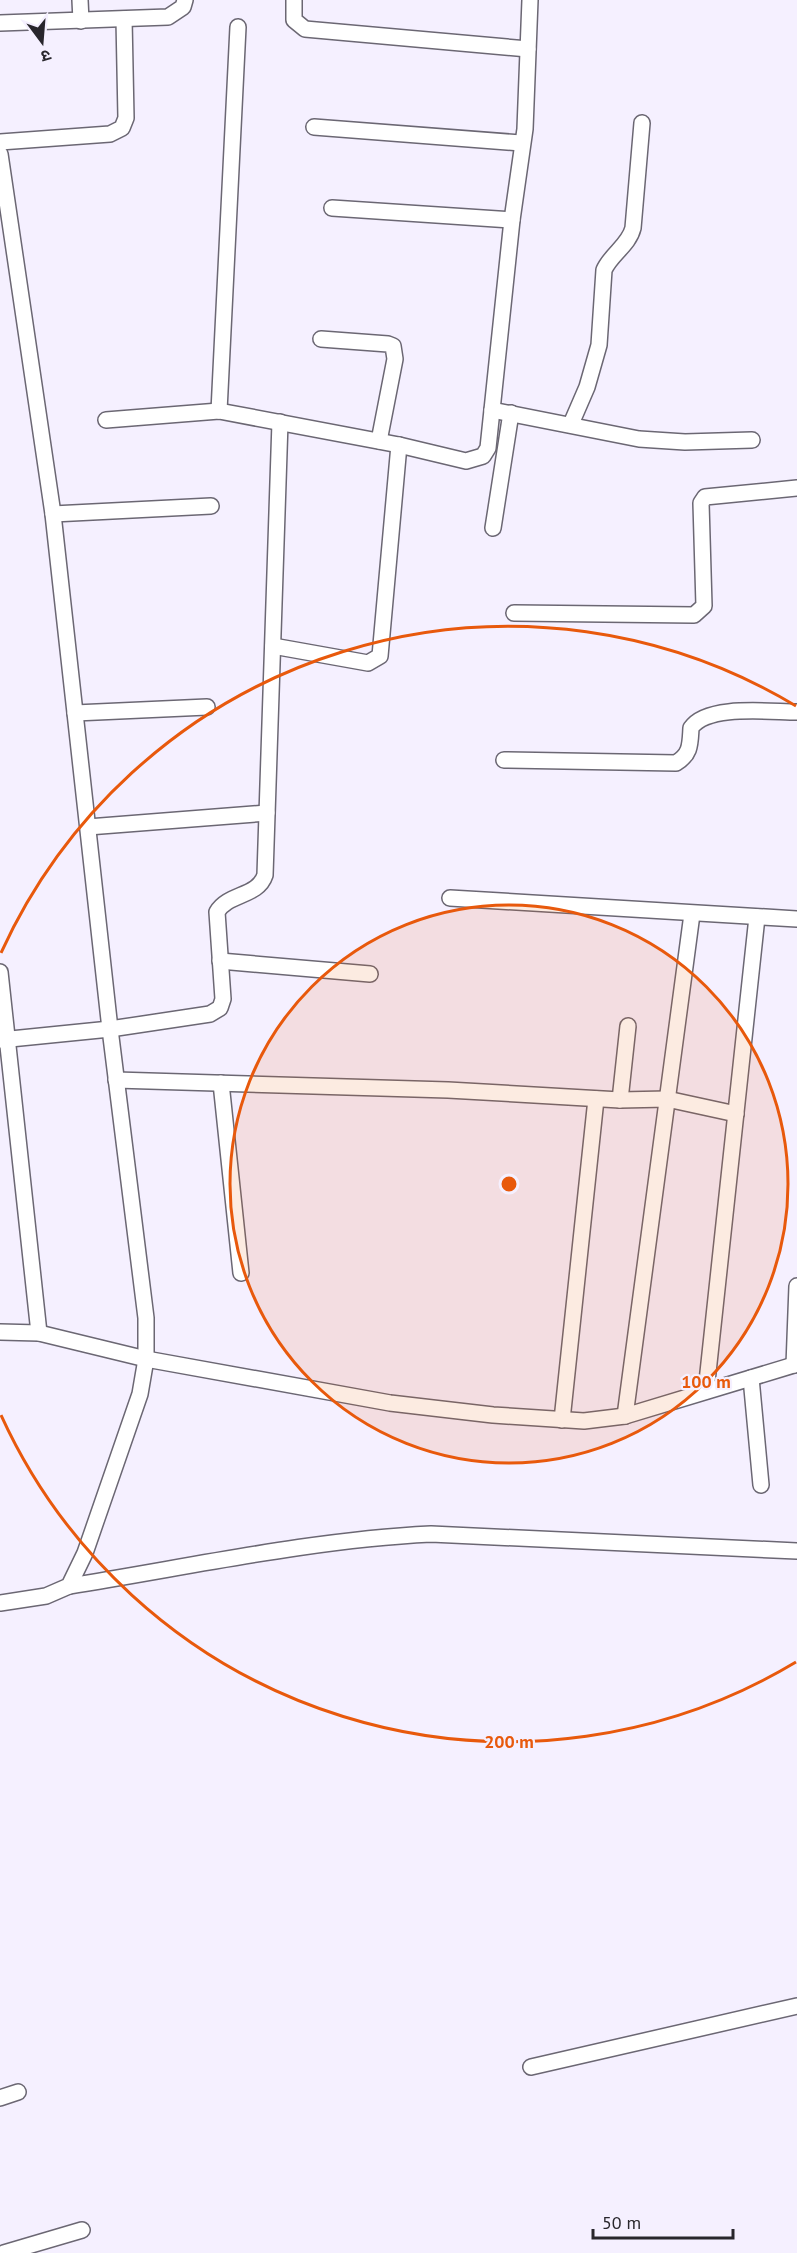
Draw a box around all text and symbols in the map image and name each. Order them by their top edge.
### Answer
north arrow [12,12,72,72]
text: उ [38,46,53,67]
centre of rings [499,1174,519,1194]
text: 100 m [681,1370,731,1393]
text: 200 m [484,1730,534,1753]
scale bar [593,2202,732,2240]
text: 50 m [602,2211,641,2234]

